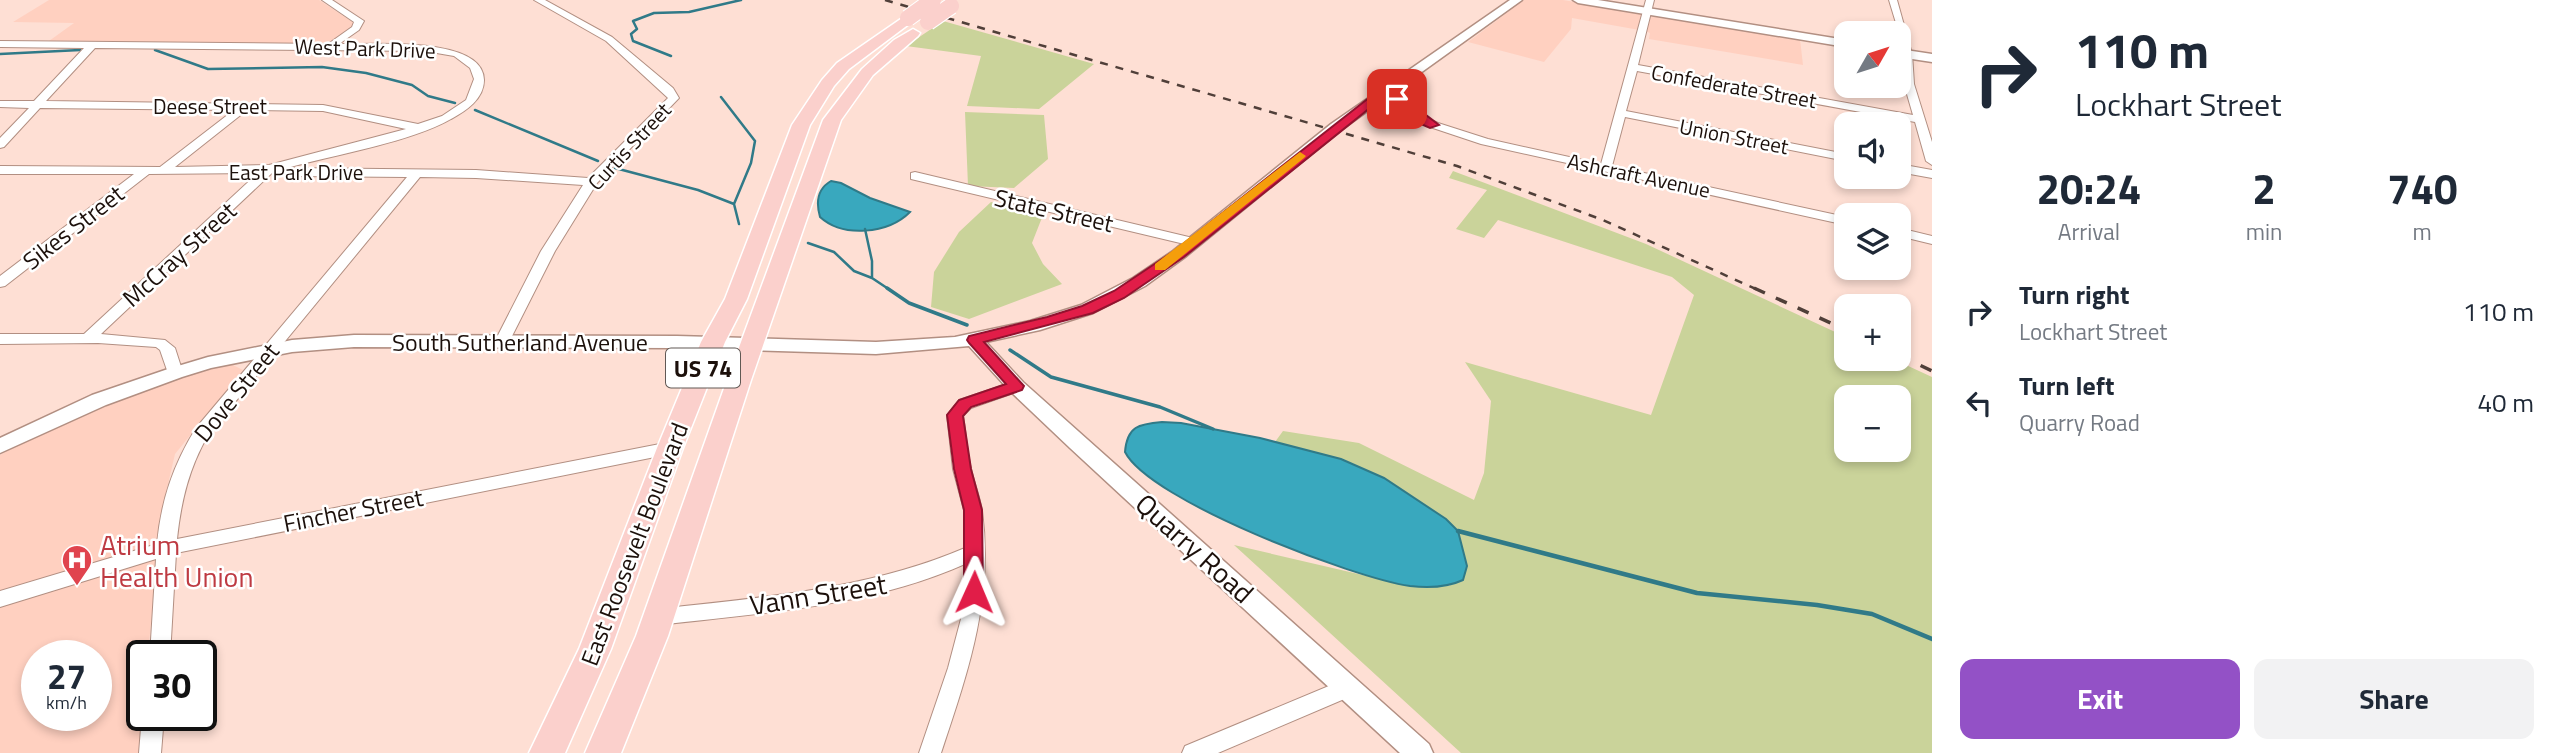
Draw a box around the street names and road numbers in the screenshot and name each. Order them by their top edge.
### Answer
street label: West Park Drive [294,30,436,66]
street label: Confederate Street [1649,56,1820,116]
street label: Deese Street [153,90,268,122]
street label: Curtis Street [580,94,679,197]
street label: Union Street [1677,110,1792,162]
street label: Ashcraft Avenue [1565,144,1713,206]
street label: East Park Drive [229,156,363,188]
street label: Sikes Street [15,176,132,278]
street label: State Street [991,179,1118,241]
street label: McCray Street [114,193,244,315]
street label: South Sutherland Avenue [392,324,648,360]
street label: Dove Street [185,334,288,449]
road number: US 74 [666,348,740,388]
street label: East Roosevelt Boulevard [571,417,697,671]
street label: Fincher Street [280,479,427,541]
street label: Quarry Road [1126,483,1264,613]
street label: Vann Street [746,562,890,626]

